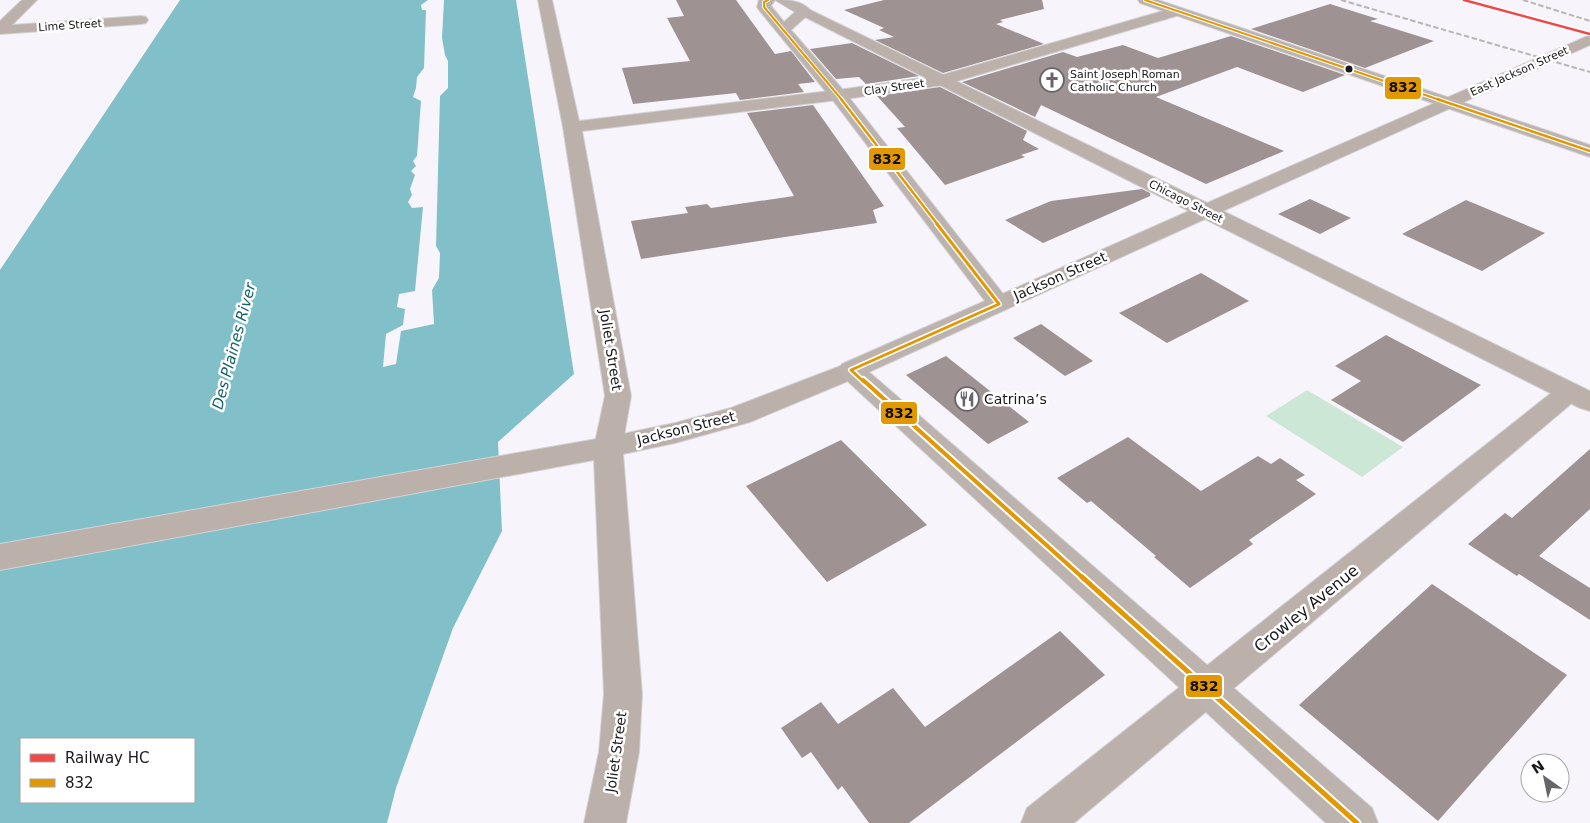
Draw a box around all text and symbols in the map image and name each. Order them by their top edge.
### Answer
street label: Lime Street [38,17,103,34]
street label: East Jackson Street [1468,44,1571,99]
unlabelled marker [1344,64,1354,74]
church icon: Saint Joseph Roman Catholic Church [1039,67,1065,93]
place label: Saint Joseph Roman Catholic Church [1070,68,1180,94]
line badge: 832 [1384,76,1422,100]
street label: Clay Street [863,77,926,98]
text: 832 [1388,79,1418,95]
line badge: 832 [868,147,906,171]
text: 832 [872,151,902,167]
street label: Chicago Street [1147,177,1225,226]
street label: Jackson Street [1010,248,1109,304]
water label: Des Plaines River [208,280,260,411]
street label: Joliet Street [597,307,625,392]
restaurant icon: Catrina’s [954,386,980,412]
place label: Catrina’s [984,391,1047,407]
line badge: 832 [880,401,918,425]
text: 832 [884,405,914,421]
street label: Jackson Street [634,408,737,448]
street label: Crowley Avenue [1250,561,1362,656]
line badge: 832 [1185,674,1223,698]
text: 832 [1189,678,1219,694]
street label: Joliet Street [602,710,630,794]
legend [20,738,195,803]
text: Railway HC [65,749,149,767]
north arrow [1520,753,1570,803]
text: N [1529,757,1547,777]
text: 832 [65,774,94,792]

